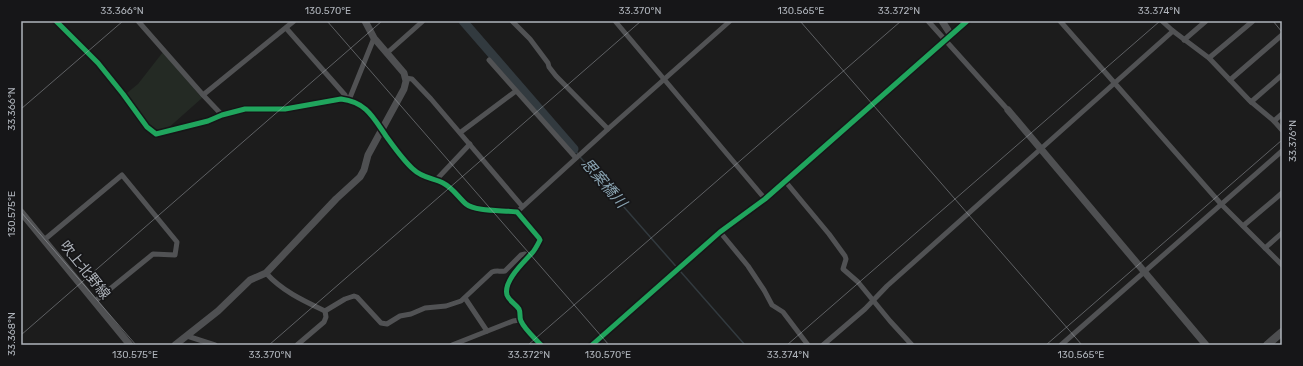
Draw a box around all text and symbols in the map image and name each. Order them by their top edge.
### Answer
text: 33.366°N [100,5,144,17]
text: 130.570°E [305,5,351,17]
text: 33.370°N [619,5,661,17]
text: 130.565°E [778,5,824,17]
text: 33.372°N [878,5,920,17]
text: 33.374°N [1138,5,1180,17]
text: 33.366°N [6,87,18,131]
text: 33.376°N [1287,120,1299,162]
water label: 思案橋川 [578,154,632,213]
text: 130.575°E [6,191,18,237]
street label: 吹上北野線 [56,237,114,303]
text: 33.368°N [6,312,18,356]
text: 130.575°E [112,349,158,361]
text: 33.370°N [249,349,291,361]
text: 33.372°N [508,349,550,361]
text: 130.570°E [585,349,631,361]
text: 33.374°N [767,349,809,361]
text: 130.565°E [1058,349,1104,361]

